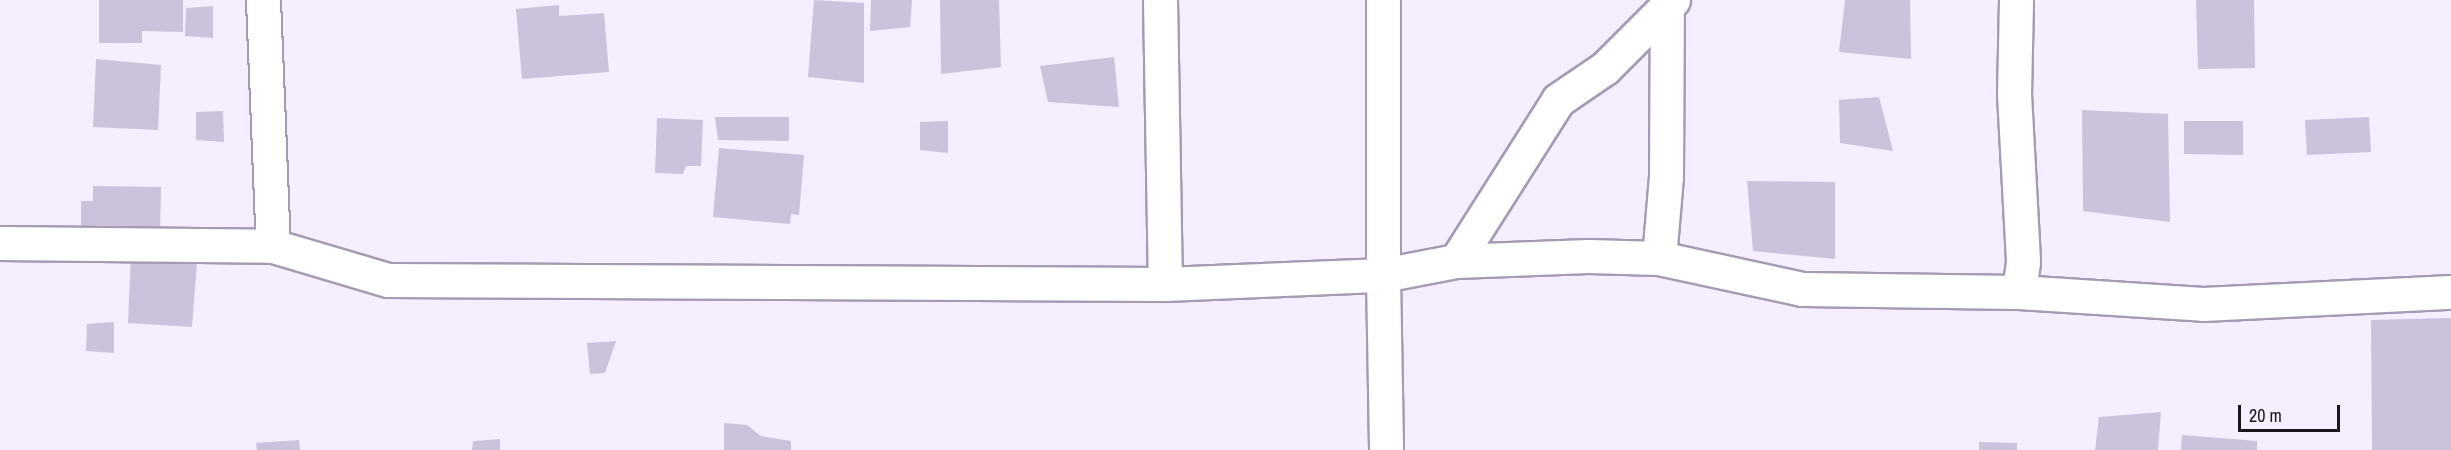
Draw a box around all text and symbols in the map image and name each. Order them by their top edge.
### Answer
scale bar [2241,393,2343,431]
text: 20 m [2249,403,2282,428]

